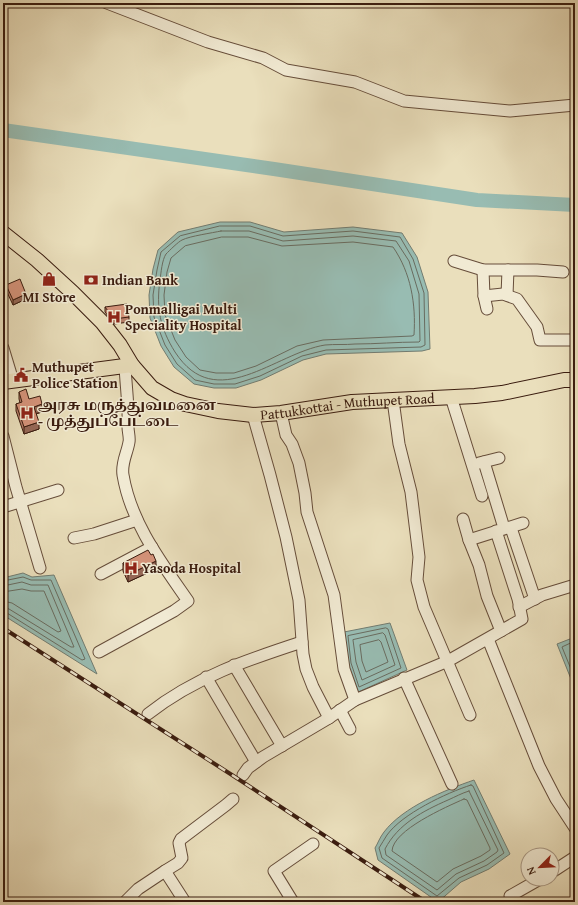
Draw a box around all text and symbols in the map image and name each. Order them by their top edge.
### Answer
place label: Indian Bank [102,270,179,290]
shop icon: MI Store [41,271,57,287]
bank icon: Indian Bank [83,272,99,288]
place label: MI Store [22,287,76,307]
place label: Ponmalligai Multi Speciality Hospital [125,299,242,335]
hospital icon: Ponmalligai Multi Speciality Hospital [106,309,122,325]
place label: Muthupet Police Station [32,357,119,393]
public building icon: Muthupet Police Station [13,367,29,383]
street label: Pattukkottai - Muthupet Road [260,388,436,424]
place label: அரசு மருத்துவமனை - முத்துப்பேட்டை [38,395,217,432]
hospital icon: அரசு மருத்துவமனை - முத்துப்பேட்டை [19,405,35,421]
place label: Yasoda Hospital [142,558,242,578]
hospital icon: Yasoda Hospital [123,560,139,576]
north arrow [520,847,560,887]
text: N [522,864,540,878]

